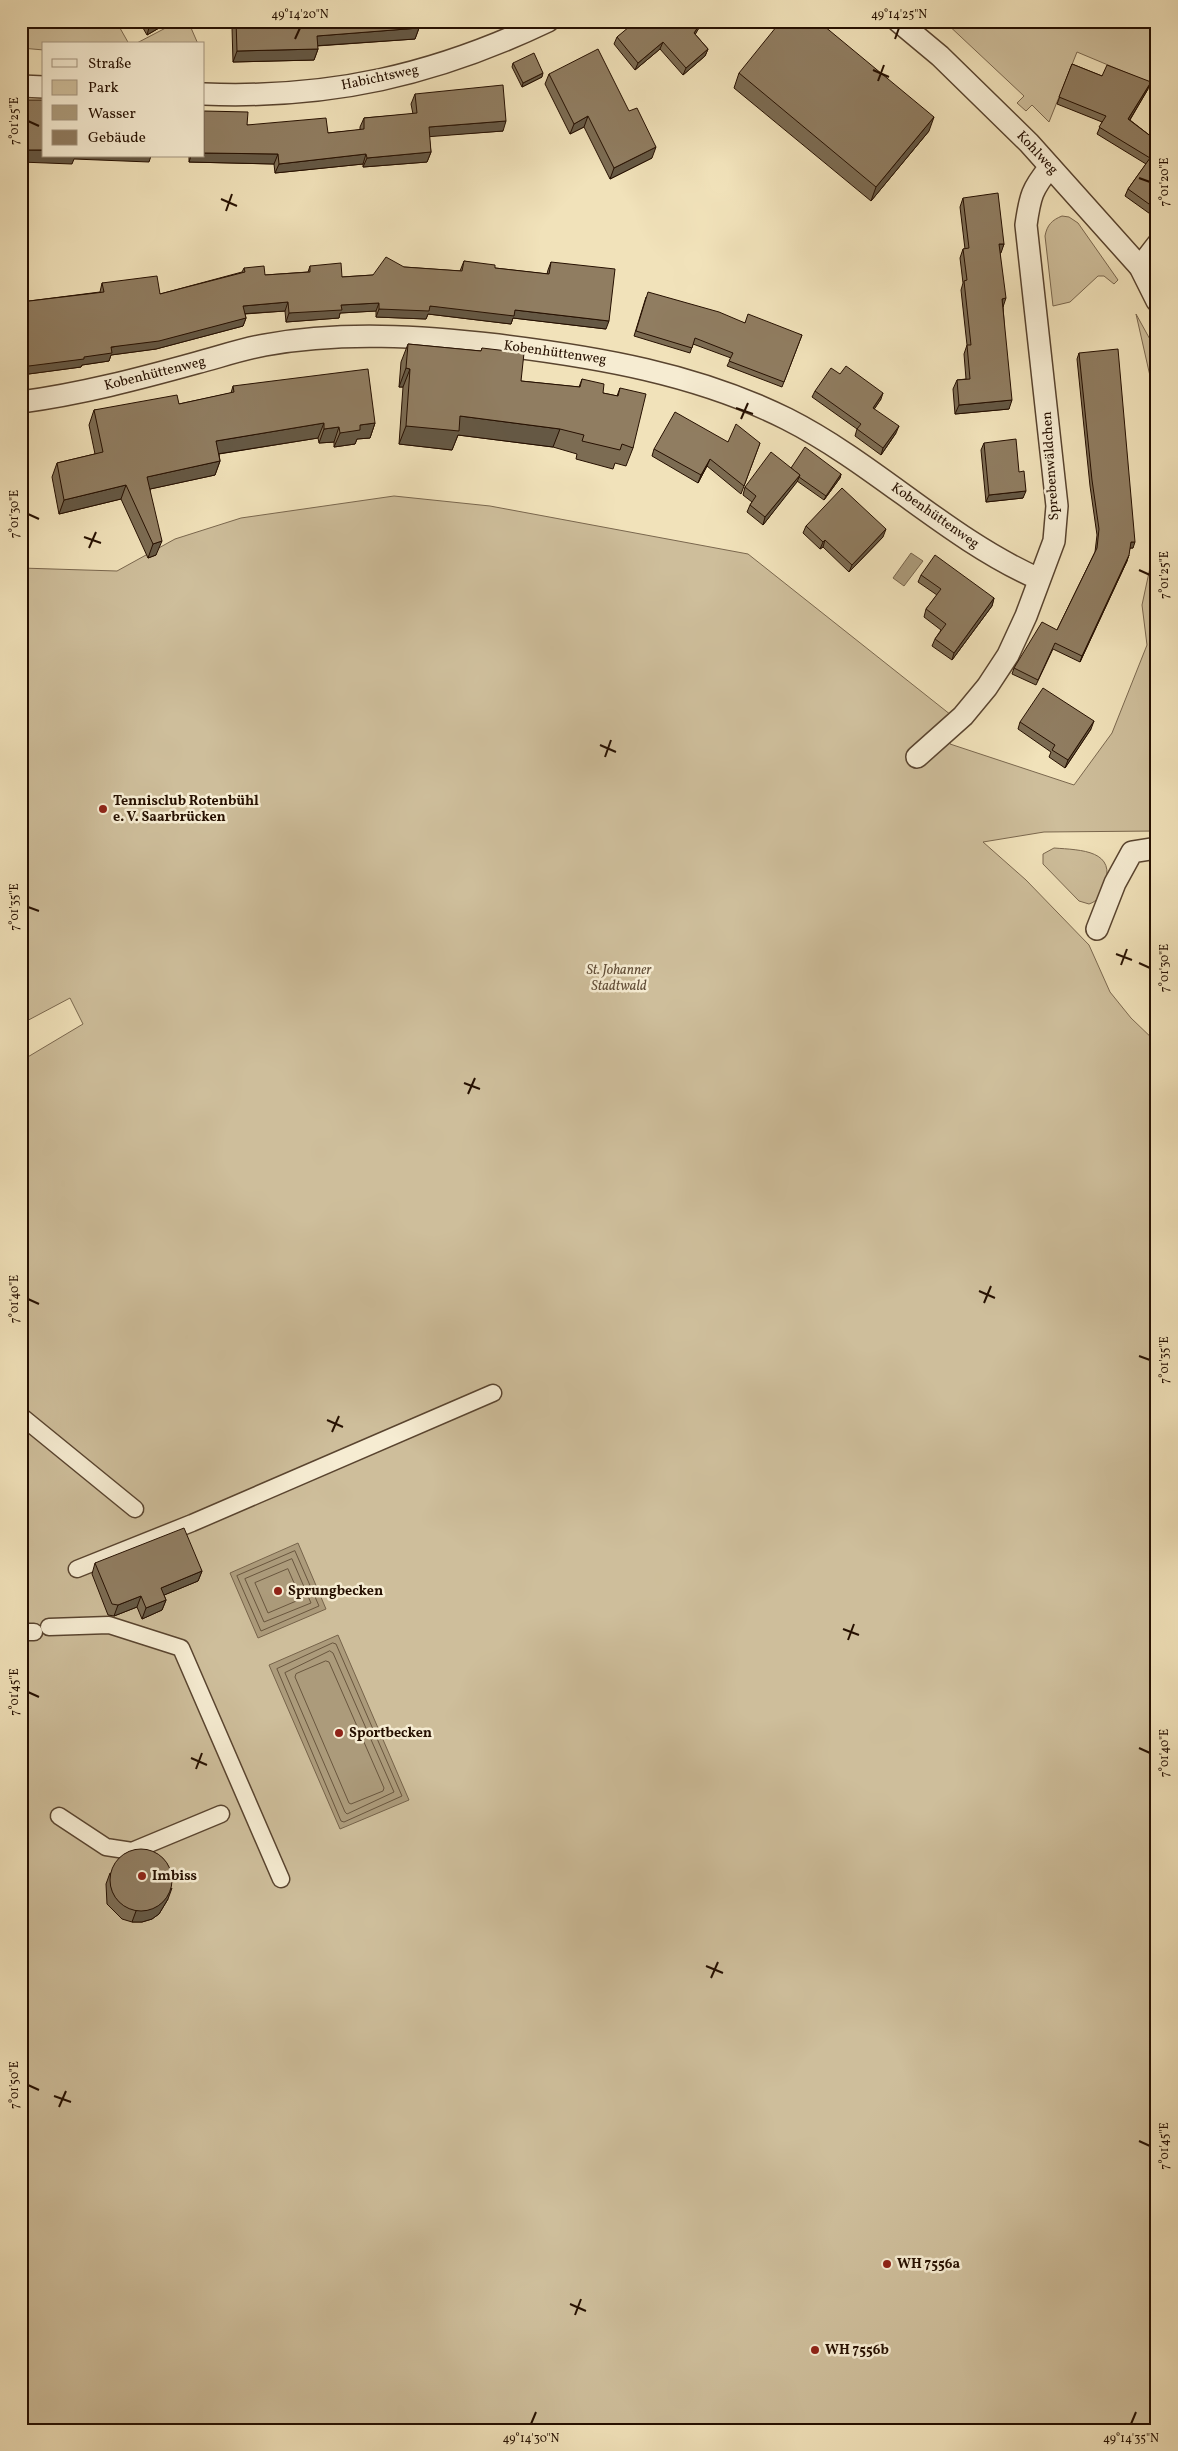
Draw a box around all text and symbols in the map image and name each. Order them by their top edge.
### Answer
text: 49°14'20"N [271,7,329,23]
text: 49°14'25"N [871,7,927,23]
legend [42,42,205,158]
text: Straße [88,54,131,75]
street label: Habichtsweg [340,61,420,95]
text: Park [88,78,119,99]
text: 7°01'25"E [7,97,23,145]
text: Wasser [88,104,136,125]
street label: Kohlweg [1012,127,1062,179]
text: Gebäude [88,128,146,149]
text: 7°01'20"E [1157,158,1173,206]
street label: Kobenhüttenweg [502,336,608,370]
street label: Kobenhüttenweg [102,352,208,396]
street label: Sprebenwäldchen [1038,411,1064,521]
street label: Kobenhüttenweg [887,479,983,553]
text: 7°01'30"E [7,490,23,538]
text: 7°01'25"E [1157,551,1173,599]
place label: Tennisclub Rotenbühl e. V. Saarbrücken [113,792,259,827]
marker: Tennisclub Rotenbühl e. V. Saarbrücken [97,803,109,815]
text: 7°01'35"E [7,883,23,931]
text: 7°01'30"E [1157,944,1173,992]
park label: St. Johanner Stadtwald [586,961,652,996]
text: 7°01'40"E [7,1275,23,1323]
text: 7°01'35"E [1157,1336,1173,1384]
place label: Sprungbecken [288,1582,383,1601]
marker: Sprungbecken [272,1585,284,1597]
text: 7°01'45"E [7,1668,23,1716]
place label: Sportbecken [349,1724,432,1743]
marker: Sportbecken [333,1727,345,1739]
text: 7°01'40"E [1157,1729,1173,1777]
place label: Imbiss [152,1867,197,1886]
marker: Imbiss [136,1870,148,1882]
text: 7°01'50"E [7,2061,23,2109]
text: 7°01'45"E [1157,2122,1173,2170]
place label: WH 7556a [897,2255,960,2274]
marker: WH 7556a [881,2258,893,2270]
place label: WH 7556b [825,2341,889,2360]
marker: WH 7556b [809,2344,821,2356]
text: 49°14'30"N [502,2431,560,2447]
text: 49°14'35"N [1103,2431,1159,2447]

